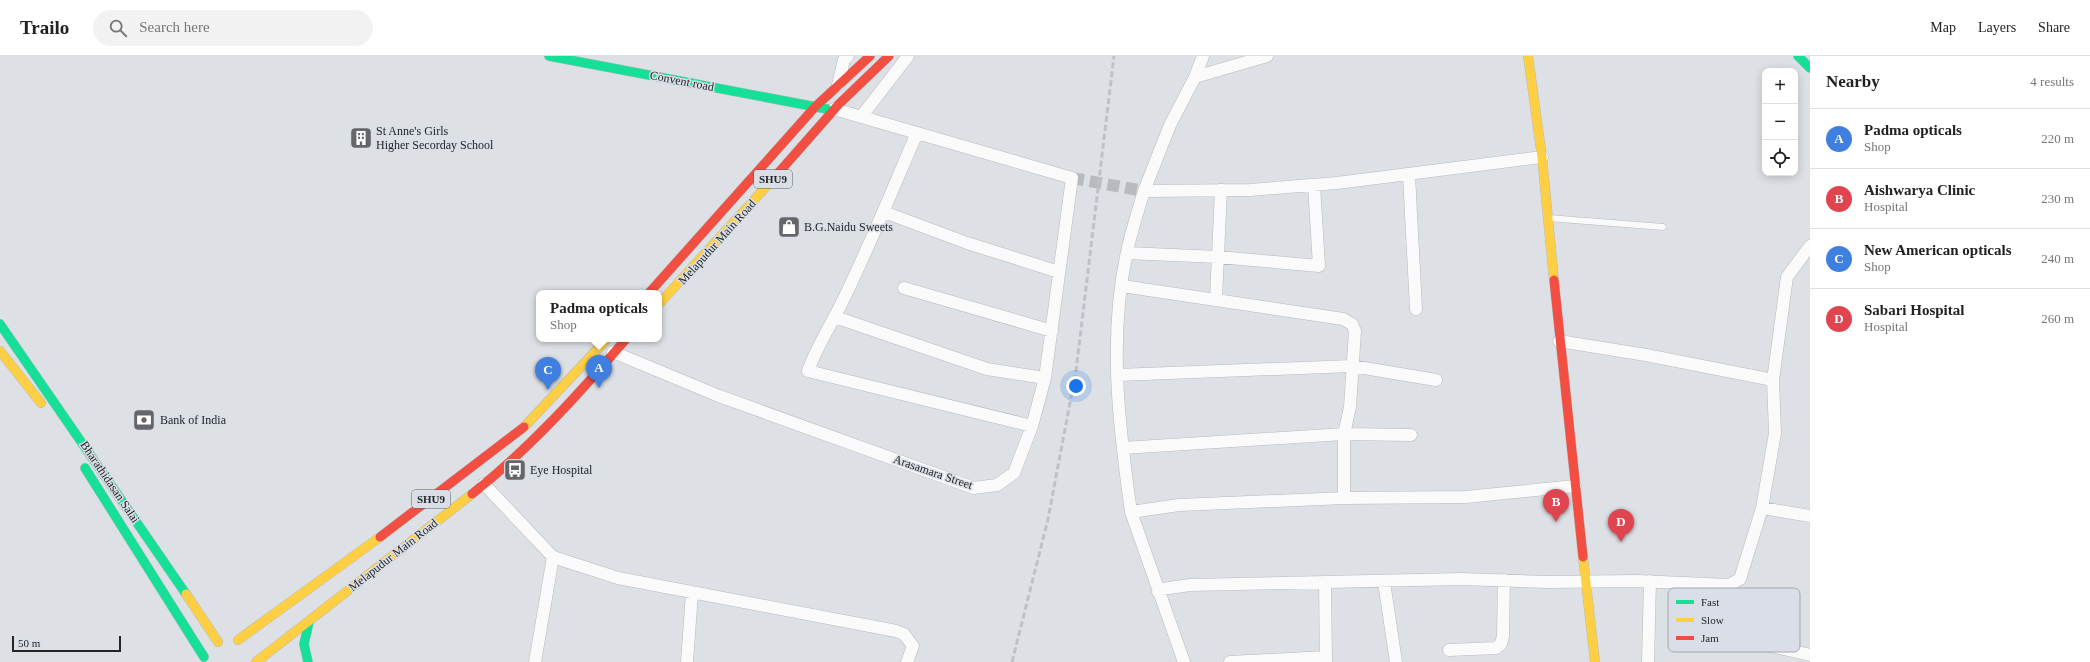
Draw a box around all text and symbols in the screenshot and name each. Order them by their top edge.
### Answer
search box [93,10,373,46]
text: Trailo [20,17,69,38]
icon: search [107,17,129,39]
text: Search here [139,19,210,35]
text: Map [1930,20,1956,35]
text: Layers [1978,20,2016,35]
text: Share [2038,20,2070,35]
street label: Convent road [649,68,715,94]
map controls [1762,68,1798,176]
button: + [1762,68,1798,104]
text: Nearby [1826,72,1880,91]
text: 4 results [2030,74,2074,89]
button: − [1762,104,1798,140]
text: Padma opticals [1864,122,1962,138]
place label: St Anne's Girls Higher Secorday School [376,124,494,152]
building icon: St Anne's Girls Higher Secorday School [348,125,374,151]
text: A [1834,131,1844,146]
text: 220 m [2041,131,2074,146]
text: Shop [1864,139,1891,154]
button: locate [1762,140,1798,176]
road number: SHU9 [754,170,792,188]
text: Aishwarya Clinic [1864,182,1975,198]
text: B [1835,191,1843,206]
text: 230 m [2041,191,2074,206]
street label: Melapudur Main Road [675,197,759,287]
text: Hospital [1864,199,1908,214]
shop icon: B.G.Naidu Sweets [776,214,802,240]
place label: B.G.Naidu Sweets [804,220,893,234]
text: New American opticals [1864,242,2011,258]
text: C [1834,251,1844,266]
text: 240 m [2041,251,2074,266]
text: Shop [1864,259,1891,274]
popup [536,290,662,342]
text: Padma opticals [550,300,648,316]
text: Sabari Hospital [1864,302,1964,318]
text: D [1834,311,1844,326]
text: 260 m [2041,311,2074,326]
text: Shop [550,317,577,332]
text: Hospital [1864,319,1908,334]
pin: A [586,355,612,388]
pin: C [535,357,561,390]
your location [1066,376,1086,396]
bank icon: Bank of India [131,407,157,433]
place label: Bank of India [160,413,227,427]
street label: Bharathidasan Salai [77,438,143,526]
street label: Arasamara Street [891,452,975,492]
bus stop icon: Eye Hospital [502,457,528,483]
place label: Eye Hospital [530,463,593,477]
pin: B [1543,489,1569,522]
road number: SHU9 [412,490,450,508]
pin: D [1608,509,1634,542]
street label: Melapudur Main Road [346,516,440,594]
legend [1668,588,1800,652]
text: Fast [1701,596,1719,608]
text: Slow [1701,614,1724,626]
text: Jam [1701,632,1719,644]
scale bar [12,634,121,653]
text: 50 m [18,637,40,649]

